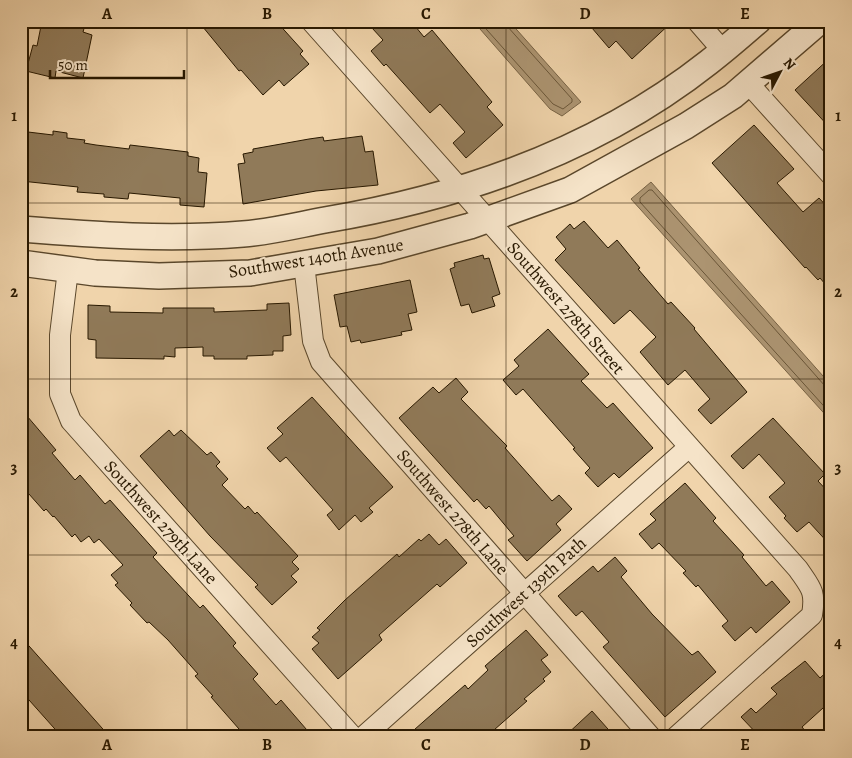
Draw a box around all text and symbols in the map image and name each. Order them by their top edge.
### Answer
text: A [101,3,113,25]
text: B [262,3,272,25]
text: C [421,3,431,25]
text: D [579,3,591,25]
text: E [740,3,750,25]
scale bar [50,48,184,80]
north arrow [754,48,804,98]
text: N [779,54,800,74]
text: 50 m [58,55,88,75]
text: 1 [11,105,17,127]
text: 1 [835,105,841,127]
street label: Southwest 140th Avenue [227,232,405,284]
street label: Southwest 278th Street [502,237,630,380]
text: 2 [10,281,18,303]
text: 2 [834,281,842,303]
street label: Southwest 278th Lane [392,444,514,580]
street label: Southwest 279th Lane [99,455,223,589]
text: 3 [11,457,18,479]
text: 3 [835,457,842,479]
street label: Southwest 139th Path [460,531,592,653]
text: 4 [10,632,18,654]
text: 4 [834,632,842,654]
text: A [101,734,113,756]
text: B [262,734,272,756]
text: C [421,734,431,756]
text: D [579,734,591,756]
text: E [740,734,750,756]

